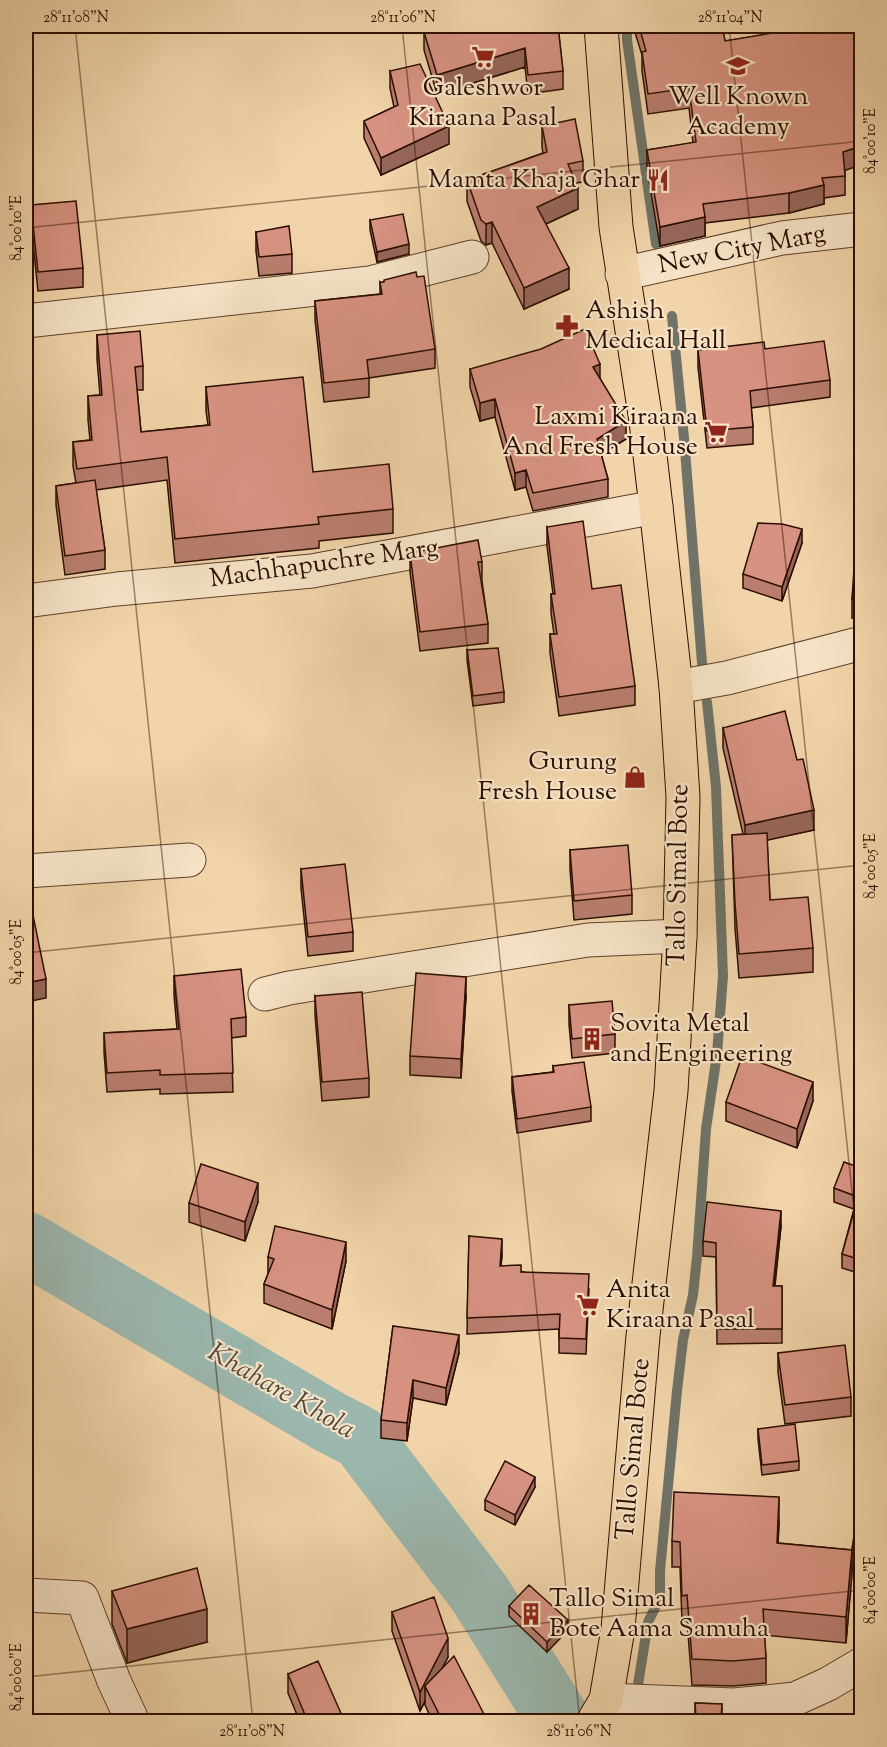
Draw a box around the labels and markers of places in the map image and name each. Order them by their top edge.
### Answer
supermarket icon: Galeshwor Kiraana Pasal [470,44,496,70]
school or university icon: Well Known Academy [725,53,751,79]
place label: Galeshwor Kiraana Pasal [409,70,557,137]
place label: Well Known Academy [668,79,808,146]
place label: Mamta Khaja Ghar [428,162,640,199]
restaurant icon: Mamta Khaja Ghar [645,167,671,193]
place label: Ashish Medical Hall [585,293,726,360]
pharmacy icon: Ashish Medical Hall [554,313,580,339]
place label: Laxmi Kiraana And Fresh House [503,399,698,466]
supermarket icon: Laxmi Kiraana And Fresh House [703,419,729,445]
place label: Gurung Fresh House [478,744,617,811]
shop icon: Gurung Fresh House [622,764,648,790]
place label: Sovita Metal and Engineering [610,1006,792,1073]
building icon: Sovita Metal and Engineering [579,1026,605,1052]
place label: Anita Kiraana Pasal [606,1272,754,1339]
supermarket icon: Anita Kiraana Pasal [575,1292,601,1318]
place label: Tallo Simal Bote Aama Samuha [549,1581,769,1648]
building icon: Tallo Simal Bote Aama Samuha [518,1601,544,1627]

